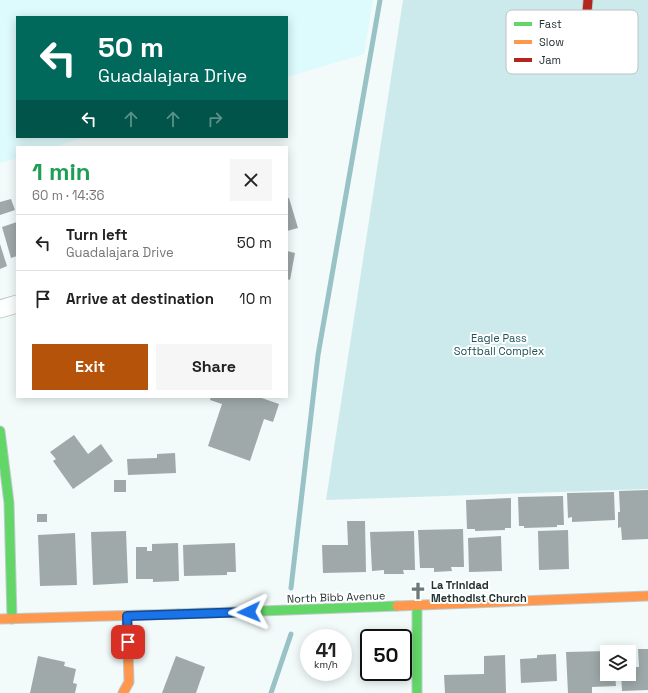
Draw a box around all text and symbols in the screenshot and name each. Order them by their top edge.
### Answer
legend [506,10,638,74]
text: Fast [539,17,562,31]
text: 50 m [98,29,164,65]
icon: left [32,32,84,84]
text: Slow [539,35,564,49]
text: Jam [539,53,561,67]
text: Guadalajara Drive [98,64,247,87]
icon: left [78,108,100,130]
icon: ahead [120,108,142,130]
icon: ahead [162,108,184,130]
icon: right [204,108,226,130]
text: 1 min [32,156,91,187]
button: close [230,159,272,201]
text: 60 m · 14:36 [32,187,105,204]
text: Turn left [66,225,128,244]
icon: left [32,232,54,254]
text: 50 m [237,233,272,252]
text: Guadalajara Drive [66,244,174,261]
icon: arrive [32,288,54,310]
text: Arrive at destination [66,289,214,308]
text: 10 m [239,289,272,308]
park label: Eagle Pass Softball Complex [454,331,545,358]
button: Exit [32,344,148,390]
button: Share [156,344,272,390]
place label: La Trinidad Methodist Church [431,578,527,605]
church icon: La Trinidad Methodist Church [408,581,428,601]
street label: North Bibb Avenue [287,588,385,606]
position arrow [228,591,270,633]
pin [111,625,145,659]
speed limit sign: 50 [360,629,412,681]
icon: arrive [117,631,139,653]
text: 41 [316,637,337,663]
map controls [600,645,636,681]
button: layers [600,645,636,681]
text: km/h [314,658,338,671]

